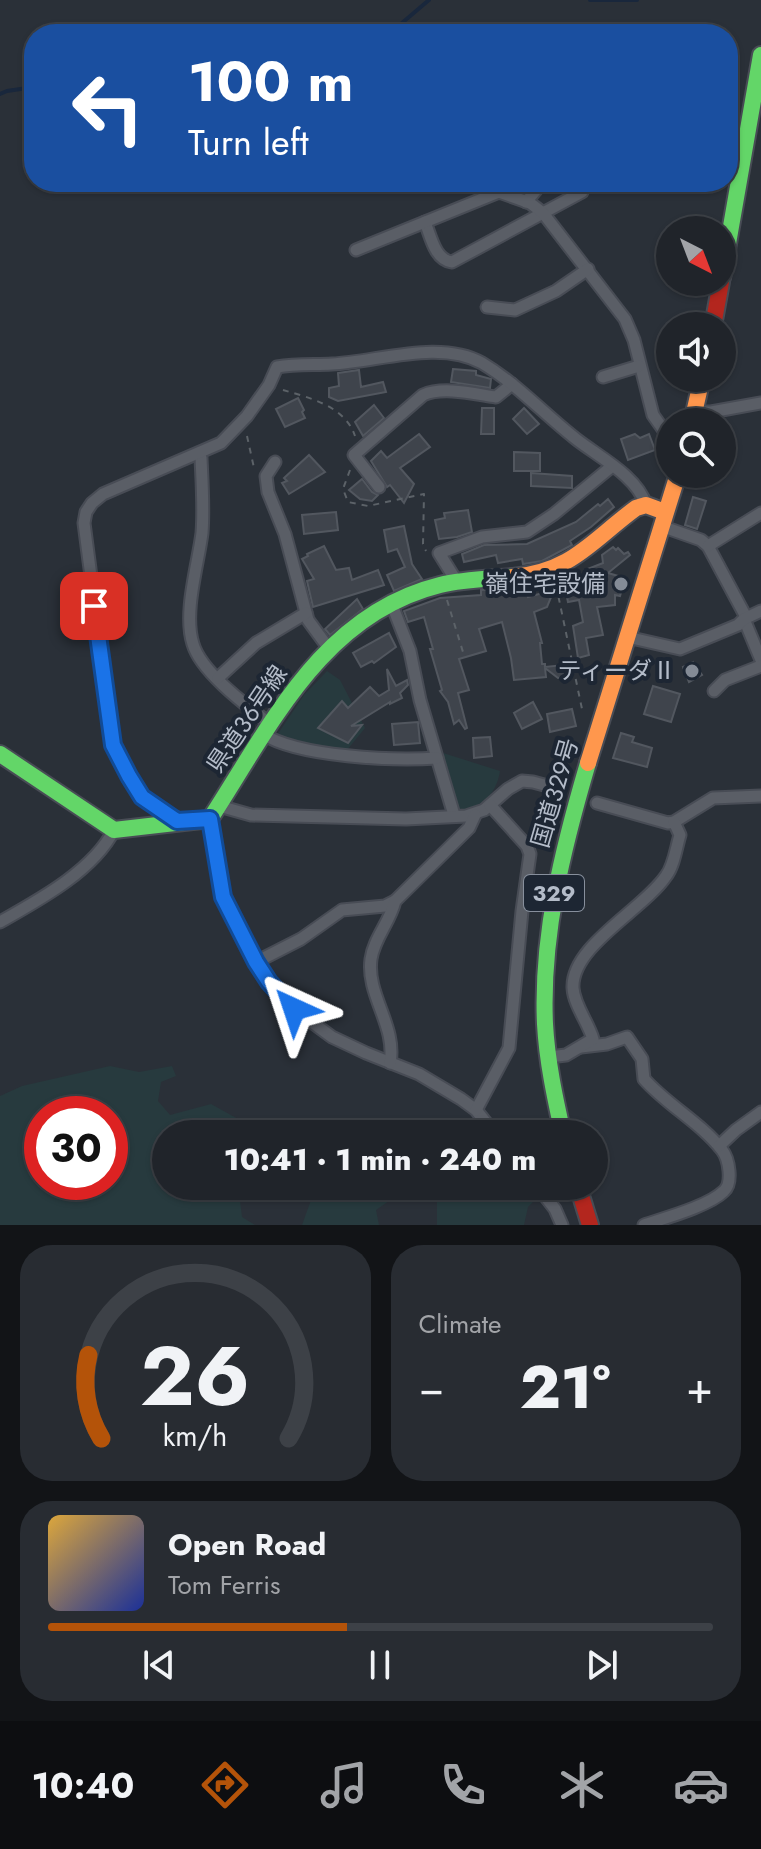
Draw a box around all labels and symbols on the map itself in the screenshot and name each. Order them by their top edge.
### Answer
north arrow [656,216,736,296]
place label: 嶺住宅設備 [485,566,605,601]
pin [60,572,128,640]
marker: 嶺住宅設備 [612,575,630,593]
place label: ティーダⅡ [557,653,676,688]
street label: 県道36号線 [198,658,295,779]
marker: ティーダⅡ [683,662,701,680]
street label: 国道329号 [522,734,587,852]
road number: 329 [524,875,584,911]
position arrow [252,967,336,1051]
speed limit sign: 30 [24,1096,128,1200]

